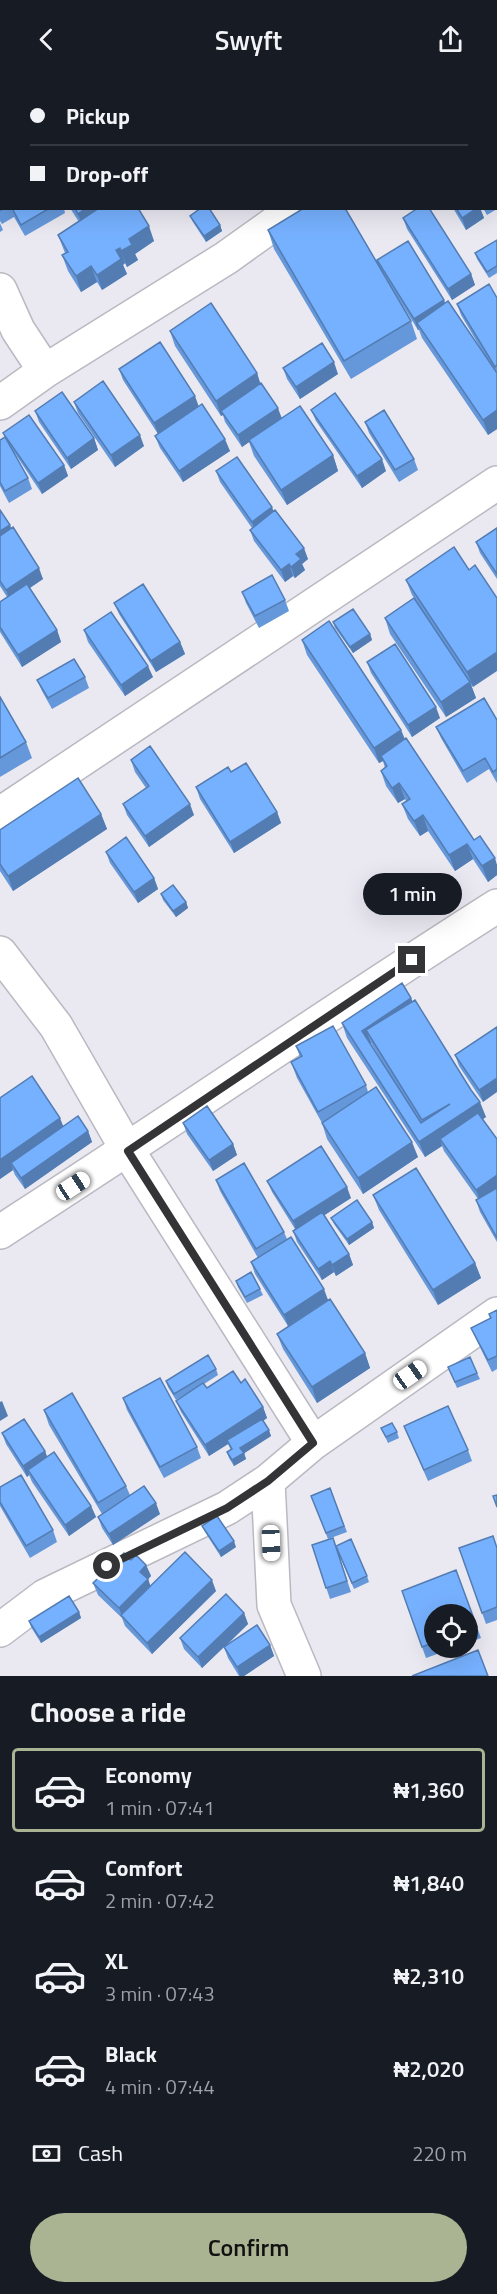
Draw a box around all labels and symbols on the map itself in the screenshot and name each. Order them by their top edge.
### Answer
callout: 1 min [362,873,462,915]
route end [398,946,425,973]
car [53,1169,93,1203]
car [390,1357,430,1393]
car [261,1525,281,1561]
route start [93,1552,120,1579]

